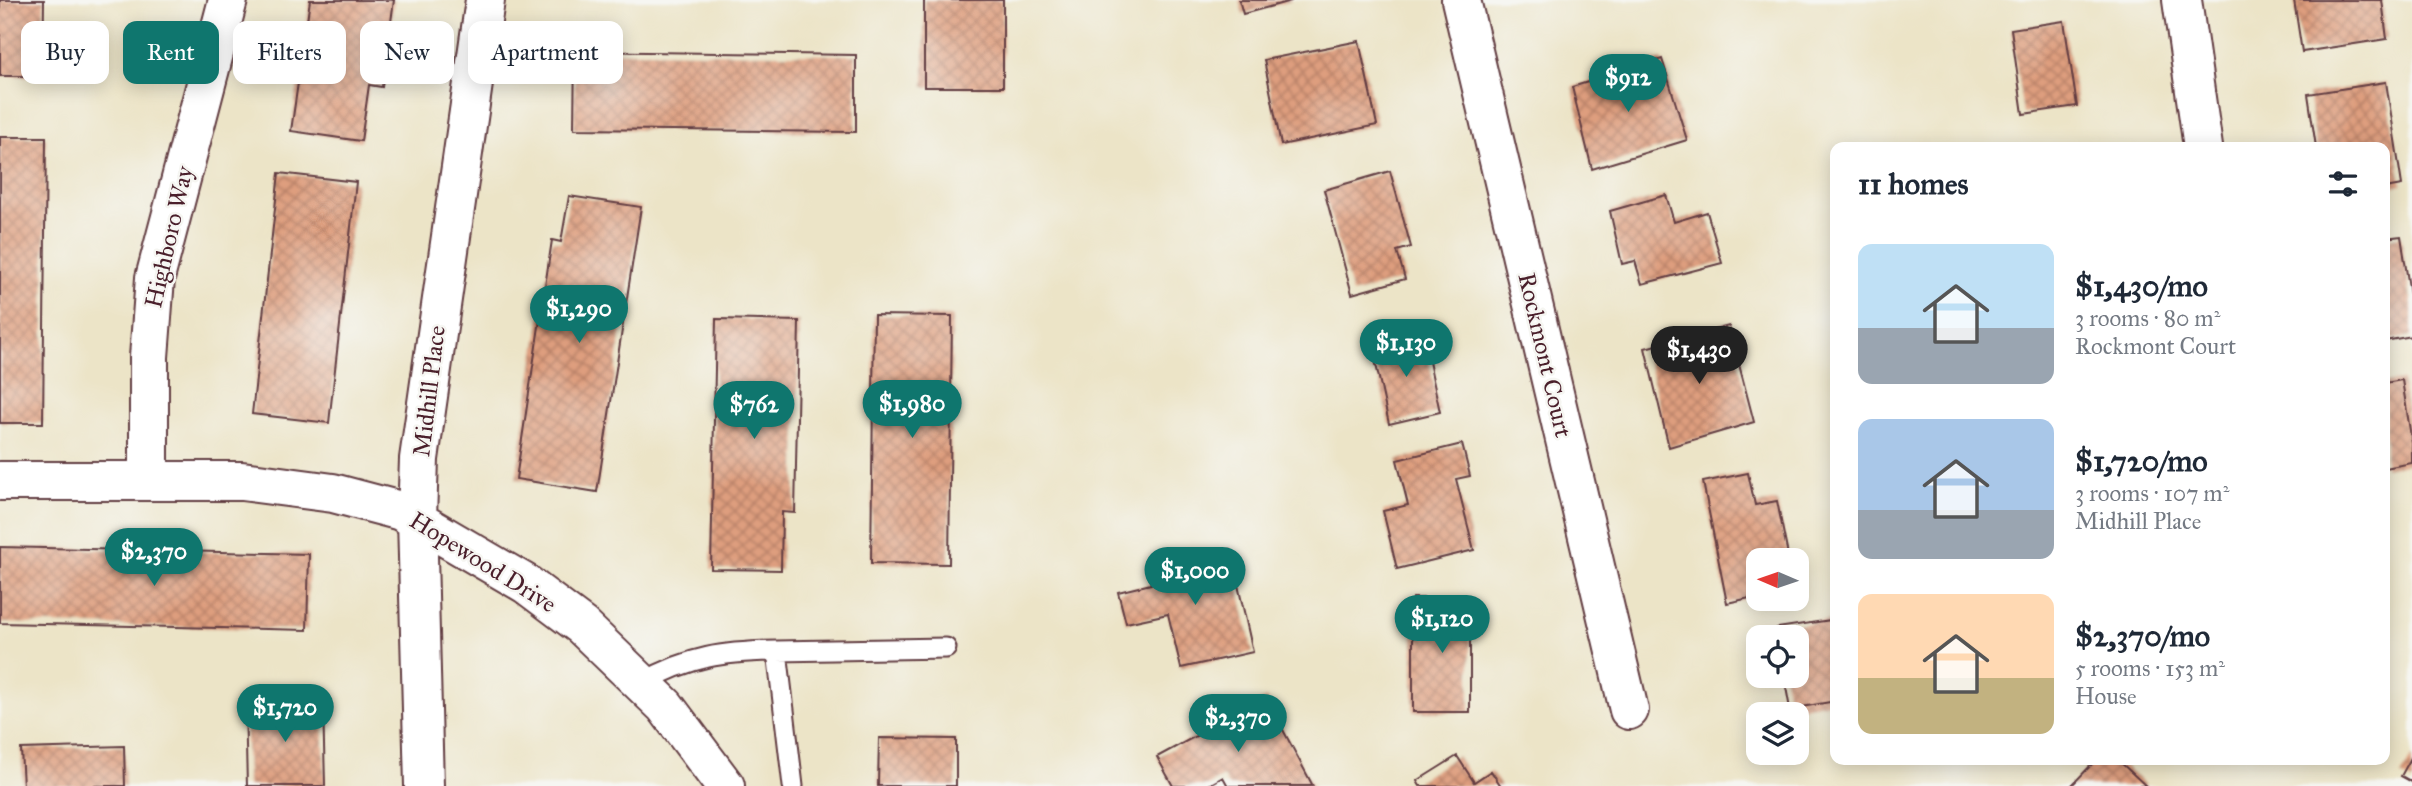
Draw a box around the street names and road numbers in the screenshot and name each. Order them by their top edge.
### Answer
street label: Highboro Way [138,162,200,311]
street label: Rockmont Court [1511,270,1579,441]
street label: Midhill Place [406,324,452,458]
street label: Hopewood Drive [404,505,562,619]

